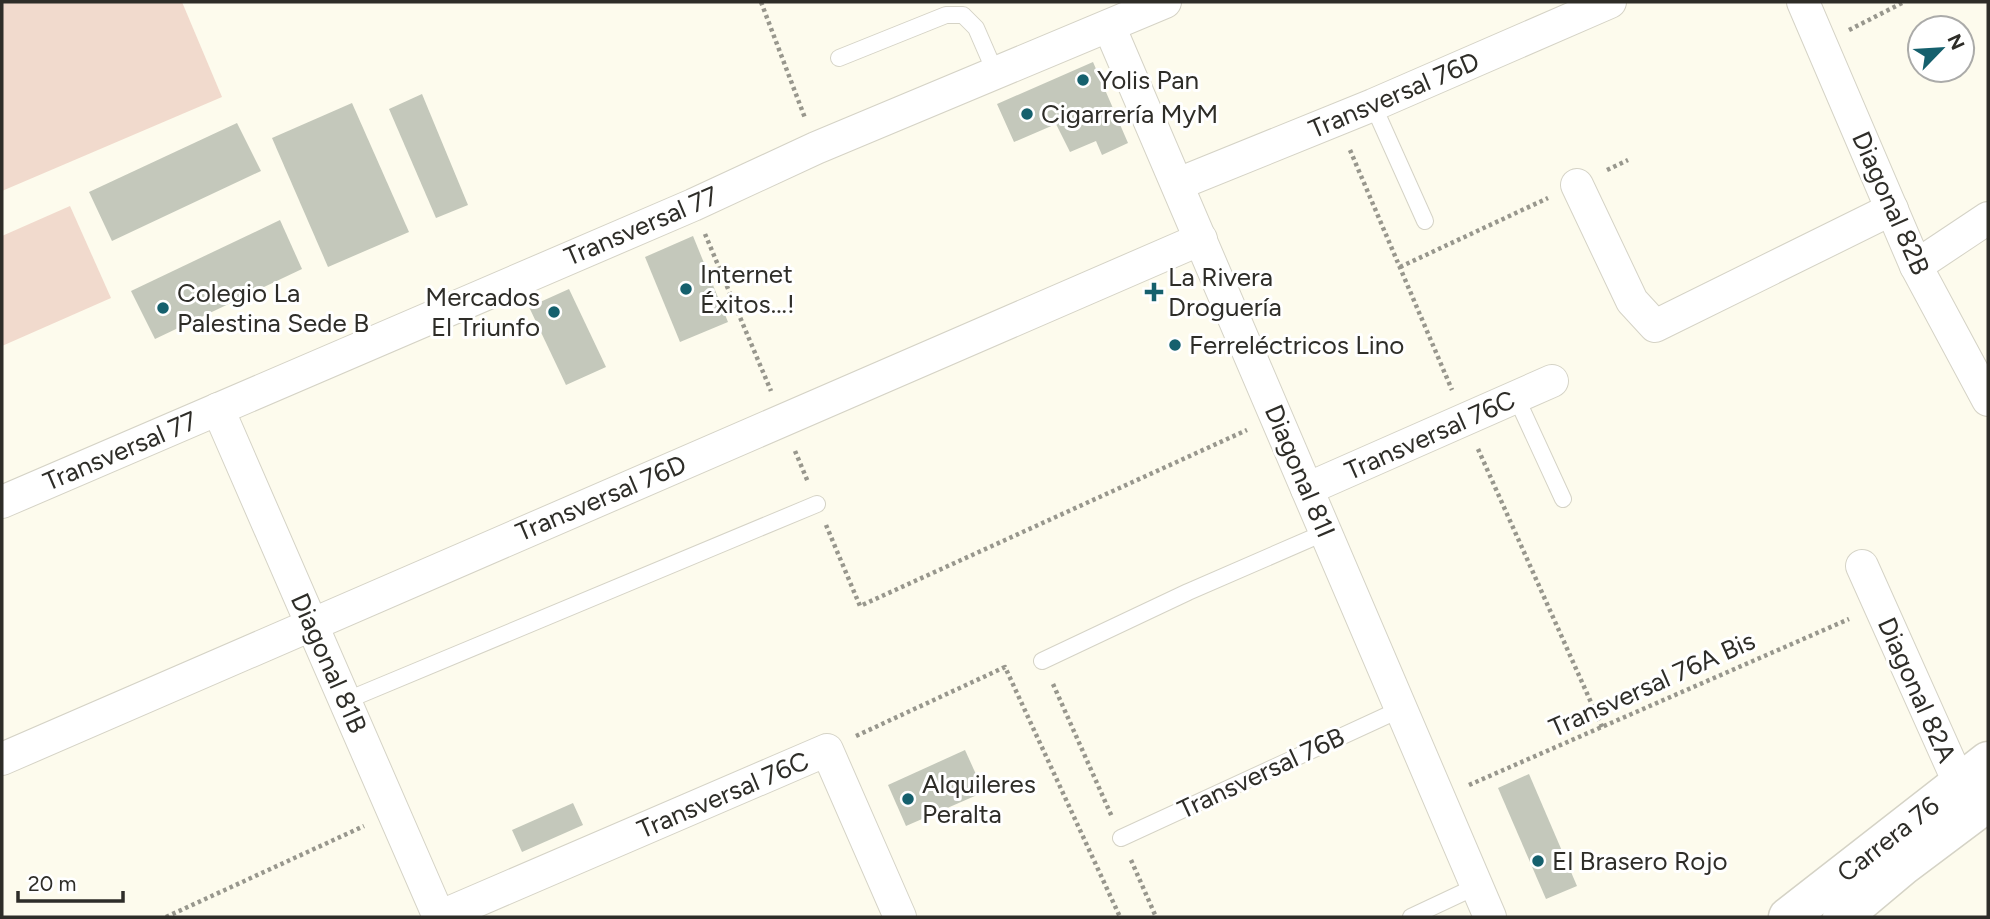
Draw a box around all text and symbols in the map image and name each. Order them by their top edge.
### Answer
north arrow [1906,14,1976,84]
text: N [1942,31,1969,54]
street label: Transversal 76D [1304,45,1484,145]
place label: Yolis Pan [1097,64,1199,96]
marker: Yolis Pan [1075,72,1091,88]
place label: Cigarrería MyM [1041,98,1218,130]
marker: Cigarrería MyM [1019,106,1035,122]
street label: Diagonal 82B [1845,126,1937,280]
street label: Transversal 77 [560,179,723,273]
place label: Internet Éxitos...! [700,258,795,320]
place label: La Rivera Droguería [1168,261,1282,323]
place label: Colegio La Palestina Sede B [177,277,369,339]
place label: Mercados El Triunfo [425,281,540,343]
marker: Internet Éxitos...! [678,281,694,297]
marker: La Rivera Droguería [1146,284,1162,300]
marker: Colegio La Palestina Sede B [155,300,171,316]
marker: Mercados El Triunfo [546,304,562,320]
place label: Ferreléctricos Lino [1189,329,1404,361]
marker: Ferreléctricos Lino [1167,337,1183,353]
street label: Transversal 76C [1340,383,1520,487]
street label: Diagonal 81I [1258,400,1342,542]
street label: Transversal 77 [39,404,202,498]
street label: Transversal 76D [511,448,691,548]
street label: Diagonal 81B [284,588,374,738]
street label: Diagonal 82A [1871,612,1963,768]
street label: Transversal 76A Bis [1544,624,1760,744]
street label: Transversal 76B [1173,720,1349,826]
street label: Transversal 76C [633,745,813,845]
place label: Alquileres Peralta [922,768,1036,830]
street label: Carrera 76 [1830,789,1946,889]
marker: Alquileres Peralta [900,791,916,807]
place label: El Brasero Rojo [1552,845,1728,877]
marker: El Brasero Rojo [1530,853,1546,869]
scale bar [18,860,122,904]
text: 20 m [28,871,76,896]

